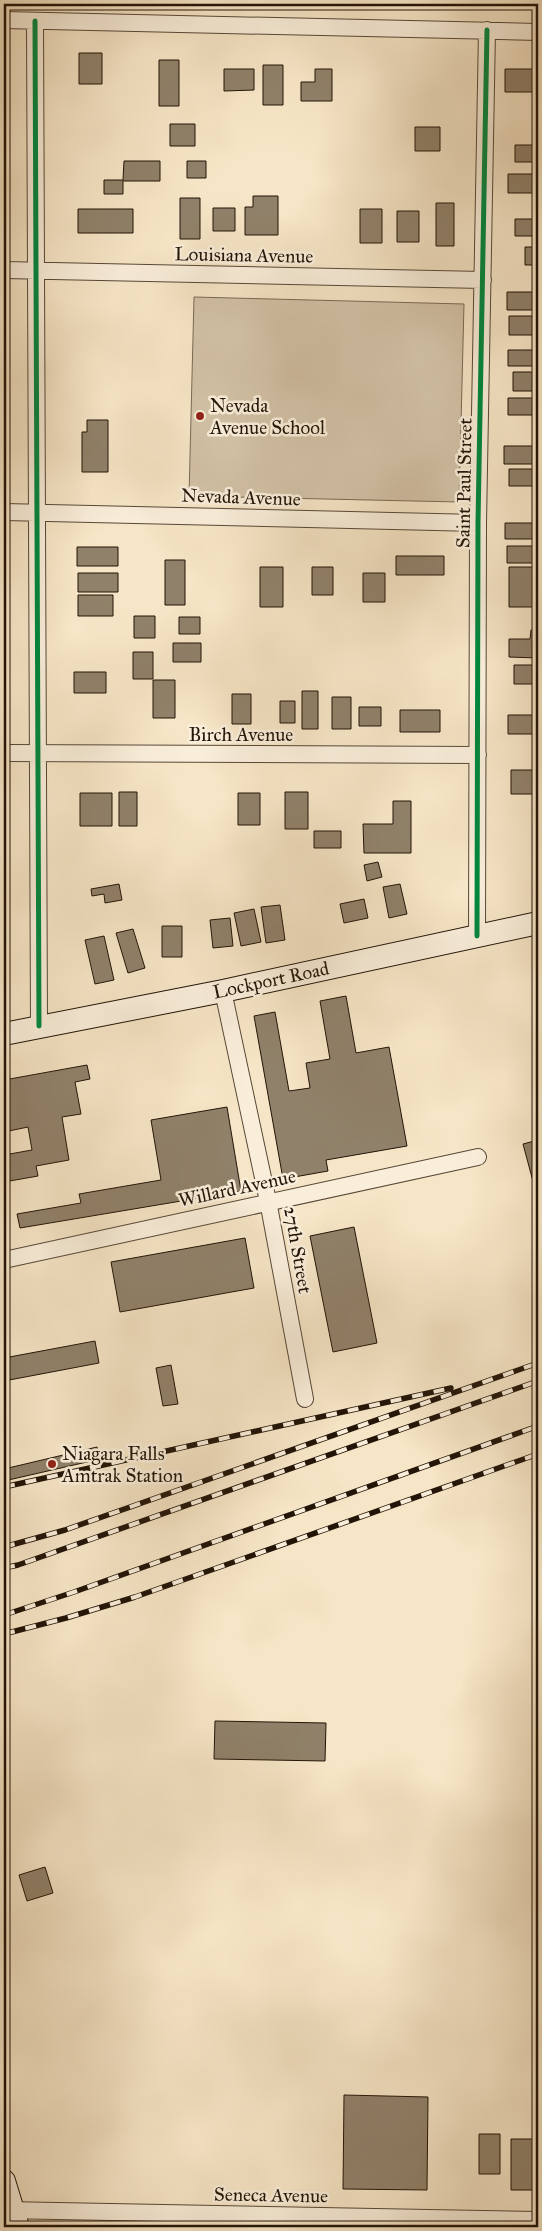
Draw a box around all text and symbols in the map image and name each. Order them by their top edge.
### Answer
street label: Louisiana Avenue [174,242,314,268]
place label: Nevada Avenue School [209,394,326,439]
marker: Nevada Avenue School [194,410,206,422]
street label: Saint Paul Street [451,417,477,548]
street label: Nevada Avenue [181,483,301,511]
street label: Birch Avenue [189,723,293,746]
street label: Lockport Road [211,956,332,1004]
street label: Willard Avenue [176,1164,298,1212]
street label: 27th Street [279,1205,317,1295]
place label: Niagara Falls Amtrak Station [61,1442,183,1487]
marker: Niagara Falls Amtrak Station [46,1458,58,1470]
street label: Seneca Avenue [214,2183,328,2207]

